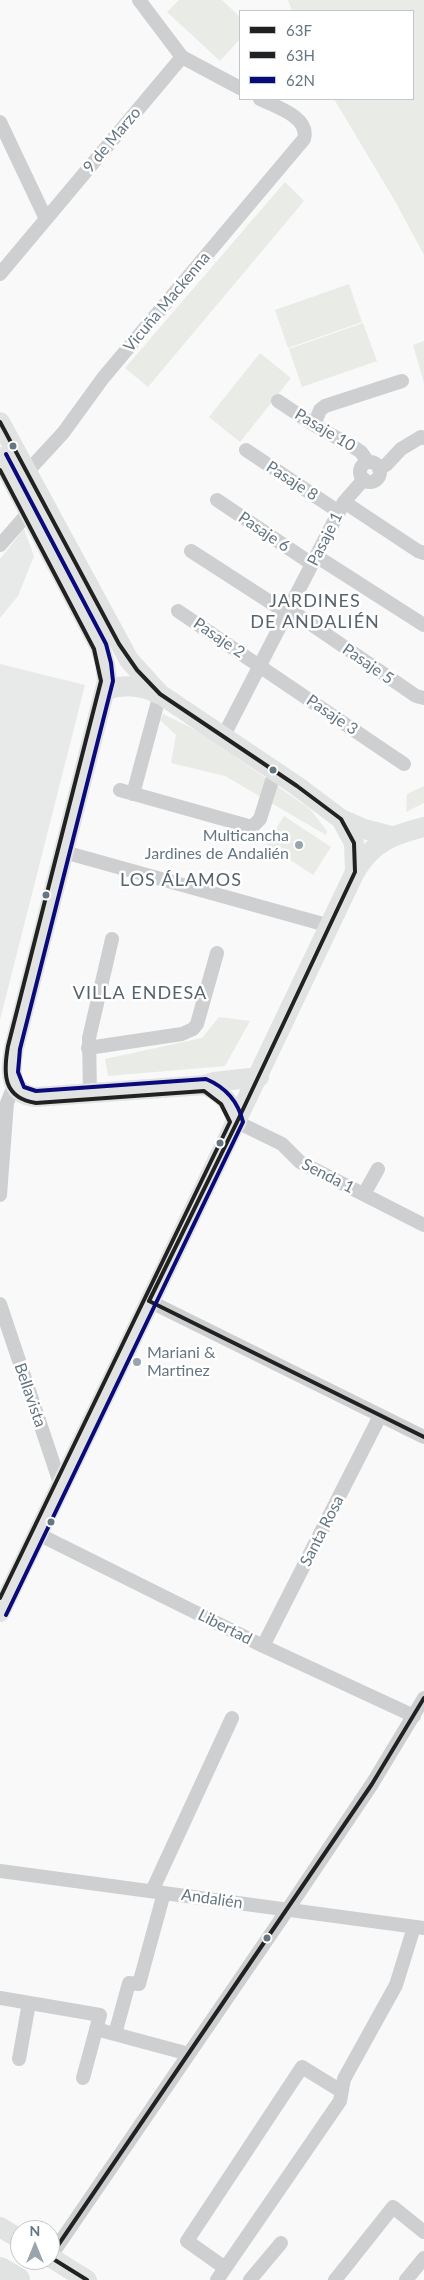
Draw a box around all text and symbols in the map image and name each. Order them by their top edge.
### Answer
legend [239,10,414,100]
text: 63F [286,21,312,39]
text: 63H [286,46,315,64]
text: 62N [286,71,315,89]
street label: 9 de Marzo [79,103,145,177]
street label: Vicuña Mackenna [120,248,214,356]
street label: Pasaje 10 [291,404,359,456]
unlabelled marker [8,441,18,451]
street label: Pasaje 8 [263,457,321,505]
street label: Pasaje 6 [235,508,293,556]
street label: Pasaje 1 [303,509,347,569]
district label: JARDINES DE ANDALIÉN [249,590,381,632]
street label: Pasaje 2 [190,614,248,662]
street label: Pasaje 5 [339,640,397,688]
street label: Pasaje 3 [303,691,361,739]
unlabelled marker [268,765,278,775]
place label: Multicancha Jardines de Andalién [145,826,289,864]
marker: Multicancha Jardines de Andalién [293,839,305,851]
district label: LOS ÁLAMOS [119,869,243,891]
unlabelled marker [41,890,51,900]
district label: VILLA ENDESA [71,982,209,1004]
unlabelled marker [215,1138,225,1148]
street label: Senda 1 [299,1155,357,1197]
place label: Mariani & Martinez [147,1343,215,1381]
marker: Mariani & Martinez [131,1356,143,1368]
street label: Bellavista [10,1360,50,1430]
street label: Santa Rosa [296,1493,348,1569]
unlabelled marker [46,1517,56,1527]
street label: Libertad [195,1605,255,1649]
street label: Andalién [180,1885,244,1913]
unlabelled marker [262,1933,272,1943]
north arrow [10,2220,60,2270]
text: N [30,2222,40,2239]

